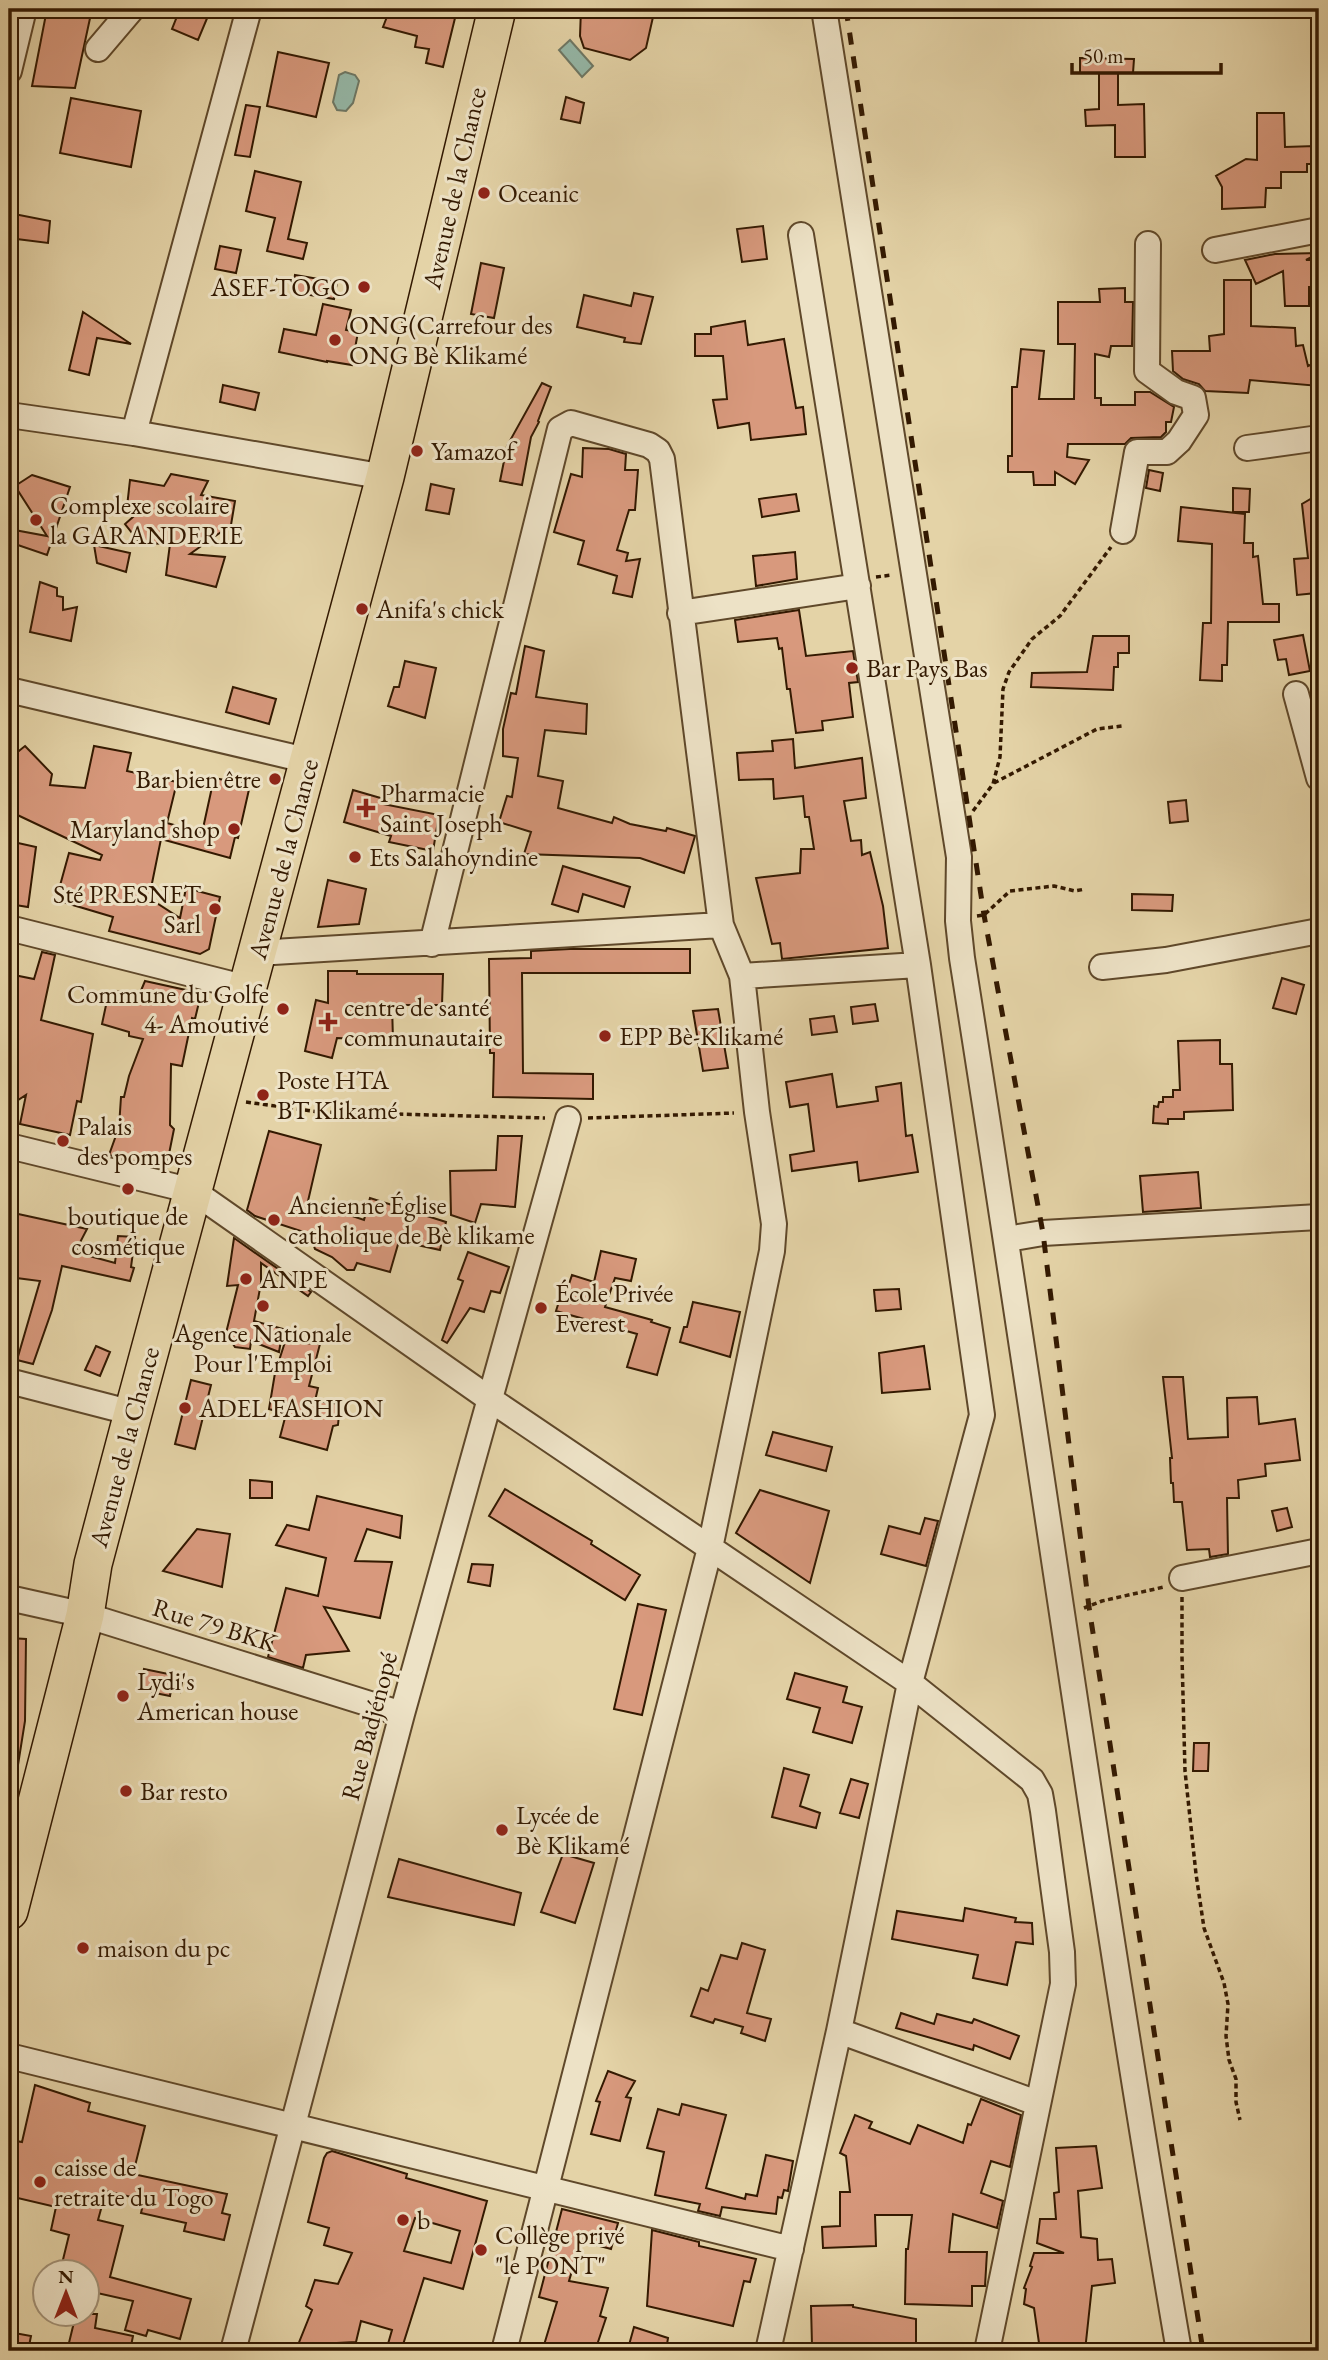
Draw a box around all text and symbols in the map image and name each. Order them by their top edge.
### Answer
scale bar [1072,32,1221,76]
text: 50 m [1083,42,1124,69]
street label: Avenue de la Chance [414,84,494,293]
place label: Oceanic [498,176,579,210]
marker: Oceanic [476,185,492,201]
place label: ASEF-TOGO [210,270,350,304]
marker: ASEF-TOGO [356,279,372,295]
place label: ONG(Carrefour des ONG Bè Klikamé [349,308,553,372]
marker: ONG(Carrefour des ONG Bè Klikamé [327,332,343,348]
place label: Yamazof [431,434,518,468]
marker: Yamazof [409,443,425,459]
place label: Complexe scolaire la GARANDERIE [50,488,244,552]
marker: Complexe scolaire la GARANDERIE [28,512,44,528]
place label: Anifa's chick [375,592,505,626]
marker: Anifa's chick [354,601,370,617]
place label: Bar Pays Bas [866,651,988,685]
marker: Bar Pays Bas [844,660,860,676]
street label: Avenue de la Chance [240,755,326,964]
place label: Bar bien être [136,762,261,796]
marker: Bar bien être [267,771,283,787]
place label: Pharmacie Saint Joseph [380,776,503,840]
marker: Pharmacie Saint Joseph [358,800,374,816]
place label: Maryland shop [70,812,220,846]
marker: Maryland shop [226,821,242,837]
place label: Ets Salahoyndine [369,840,538,874]
marker: Ets Salahoyndine [347,849,363,865]
place label: Sté PRESNET Sarl [53,877,202,941]
marker: Sté PRESNET Sarl [207,901,223,917]
place label: Commune du Golfe 4- Amoutivé [67,977,269,1041]
place label: centre de santé communautaire [344,990,503,1054]
marker: Commune du Golfe 4- Amoutivé [275,1001,291,1017]
marker: centre de santé communautaire [318,1012,338,1032]
place label: EPP Bè-Klikamé [619,1019,783,1053]
marker: EPP Bè-Klikamé [597,1028,613,1044]
place label: Poste HTA BT Klikamé [277,1063,398,1127]
marker: Poste HTA BT Klikamé [255,1087,271,1103]
place label: Palais des pompes [77,1109,193,1173]
marker: Palais des pompes [55,1133,71,1149]
marker: boutique de cosmétique [120,1181,136,1197]
place label: Ancienne Église catholique de Bè klikame [287,1188,535,1252]
place label: boutique de cosmétique [68,1199,188,1263]
marker: Ancienne Église catholique de Bè klikame [266,1212,282,1228]
place label: ANPE [259,1262,328,1296]
marker: ANPE [238,1271,254,1287]
place label: École Privée Everest [555,1276,673,1340]
marker: Agence Nationale Pour l'Emploi [255,1298,271,1314]
marker: École Privée Everest [533,1300,549,1316]
place label: Agence Nationale Pour l'Emploi [173,1316,352,1380]
street label: Avenue de la Chance [81,1343,167,1552]
place label: ADEL FASHION [198,1391,384,1425]
marker: ADEL FASHION [177,1400,193,1416]
street label: Rue 79 BKK [149,1590,282,1660]
street label: Rue Badjénopé [333,1648,405,1804]
place label: Lydi's American house [136,1664,298,1728]
marker: Lydi's American house [115,1688,131,1704]
place label: Bar resto [140,1774,228,1808]
marker: Bar resto [118,1783,134,1799]
place label: Lycée de Bè Klikamé [516,1798,630,1862]
marker: Lycée de Bè Klikamé [494,1822,510,1838]
place label: maison du pc [97,1931,230,1965]
marker: maison du pc [75,1940,91,1956]
place label: caisse de retraite du Togo [54,2150,214,2214]
marker: caisse de retraite du Togo [32,2174,48,2190]
place label: b [417,2203,430,2237]
marker: b [395,2212,411,2228]
place label: Collège privé "le PONT" [495,2218,625,2282]
marker: Collège privé "le PONT" [473,2242,489,2258]
north arrow [32,2258,102,2328]
text: N [58,2264,74,2289]

